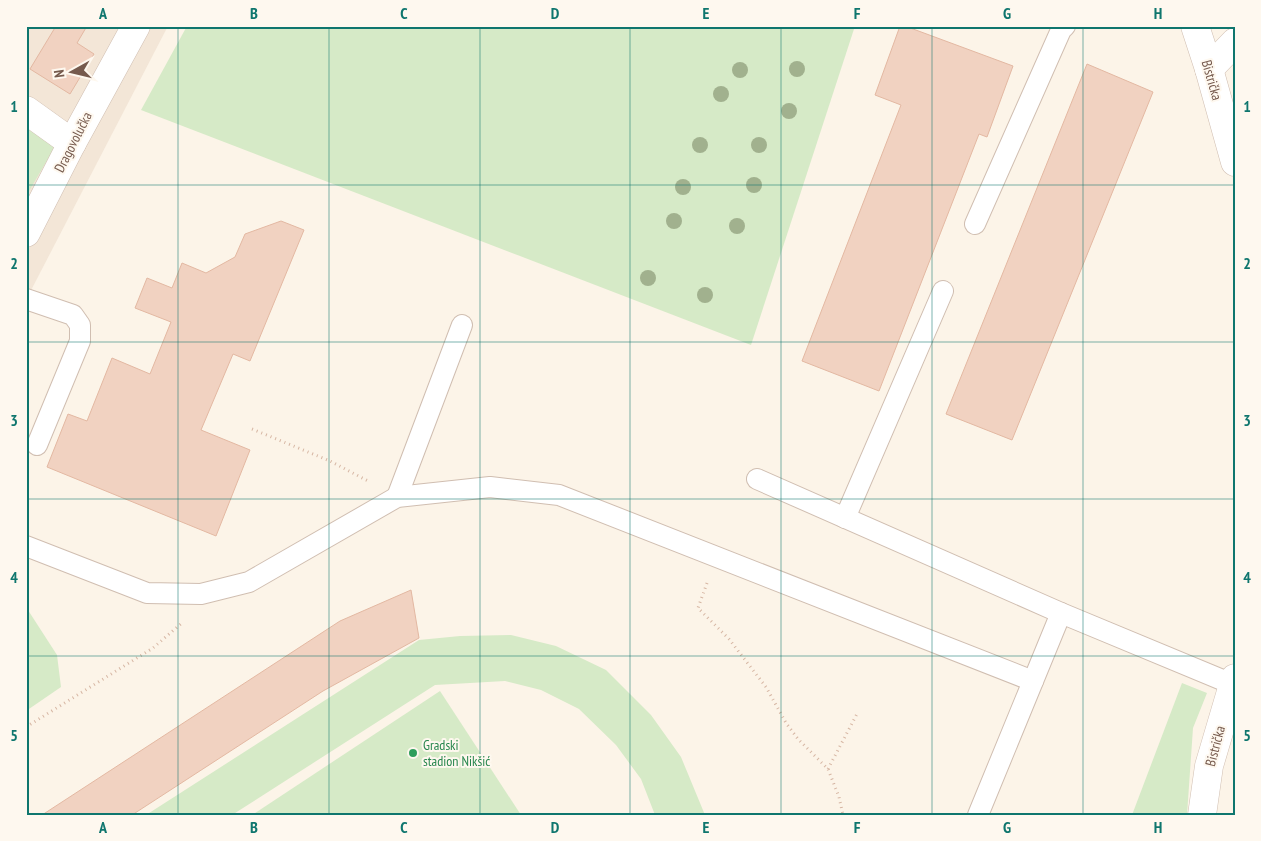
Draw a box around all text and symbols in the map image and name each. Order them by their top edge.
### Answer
text: A [98,3,108,23]
text: B [250,3,258,23]
text: C [400,3,408,23]
text: D [551,3,560,23]
text: E [703,3,710,23]
text: F [854,3,861,23]
text: G [1003,3,1011,23]
text: H [1154,3,1162,23]
north arrow [48,48,98,98]
street label: Bistrička [1198,58,1226,102]
text: N [50,69,69,79]
text: 1 [10,96,18,116]
text: 1 [1243,96,1251,116]
street label: Dragovolučka [50,109,96,175]
text: 2 [10,253,18,273]
text: 2 [1243,253,1251,273]
text: 3 [10,410,18,430]
text: 3 [1243,410,1251,430]
text: 4 [10,567,18,587]
text: 4 [1243,567,1251,587]
street label: Bistrička [1201,724,1229,768]
text: 5 [10,725,18,745]
text: 5 [1243,725,1251,745]
place label: Gradski stadion Nikšić [423,736,490,770]
marker: Gradski stadion Nikšić [407,747,419,759]
text: A [98,817,108,837]
text: B [250,817,258,837]
text: C [400,817,408,837]
text: D [551,817,560,837]
text: E [703,817,710,837]
text: F [854,817,861,837]
text: G [1003,817,1011,837]
text: H [1154,817,1162,837]

